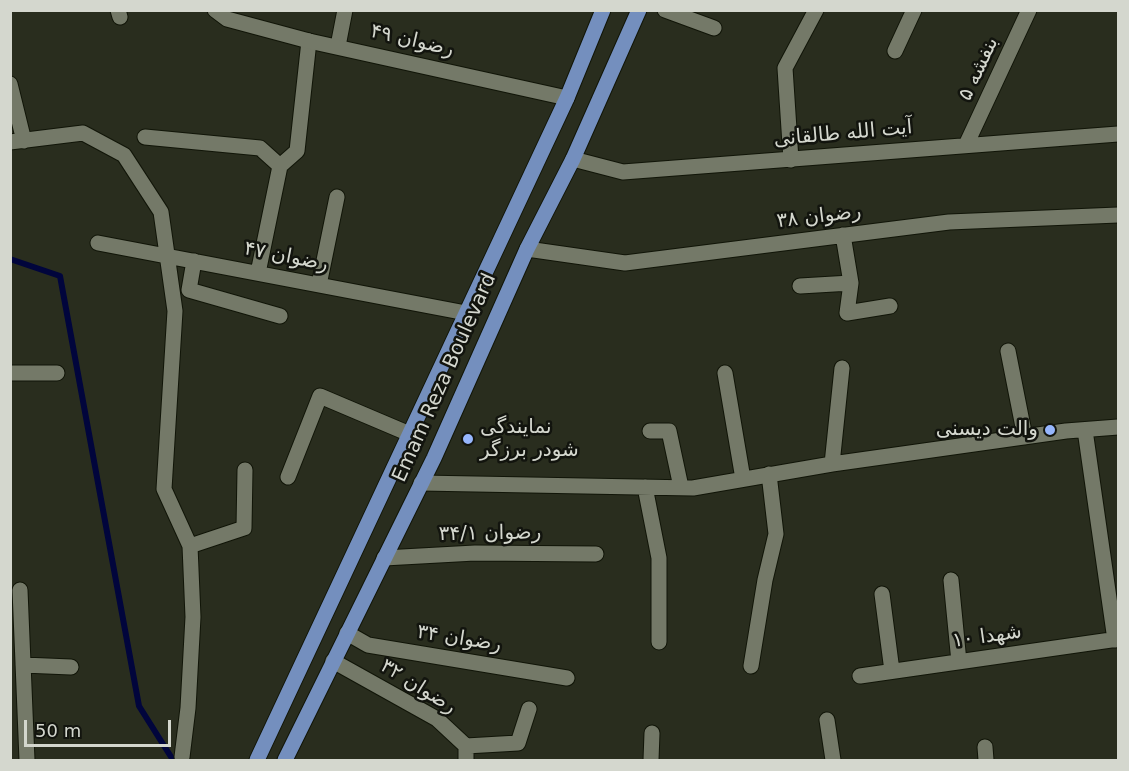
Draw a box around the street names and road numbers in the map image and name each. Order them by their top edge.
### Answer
street label: رضوان ۴۹ [368,20,456,62]
street label: بنفشه ۵ [954,33,1004,105]
street label: آیت الله طالقانی [773,116,913,152]
street label: رضوان ۳۸ [775,200,863,234]
street label: رضوان ۴۷ [242,237,330,277]
street label: Emam Reza Boulevard [388,270,502,486]
street label: رضوان ۳۴/۱ [439,521,541,547]
street label: رضوان ۳۴ [415,620,503,658]
street label: شهدا ۱۰ [951,620,1023,654]
street label: رضوان ۳۲ [376,654,460,720]

